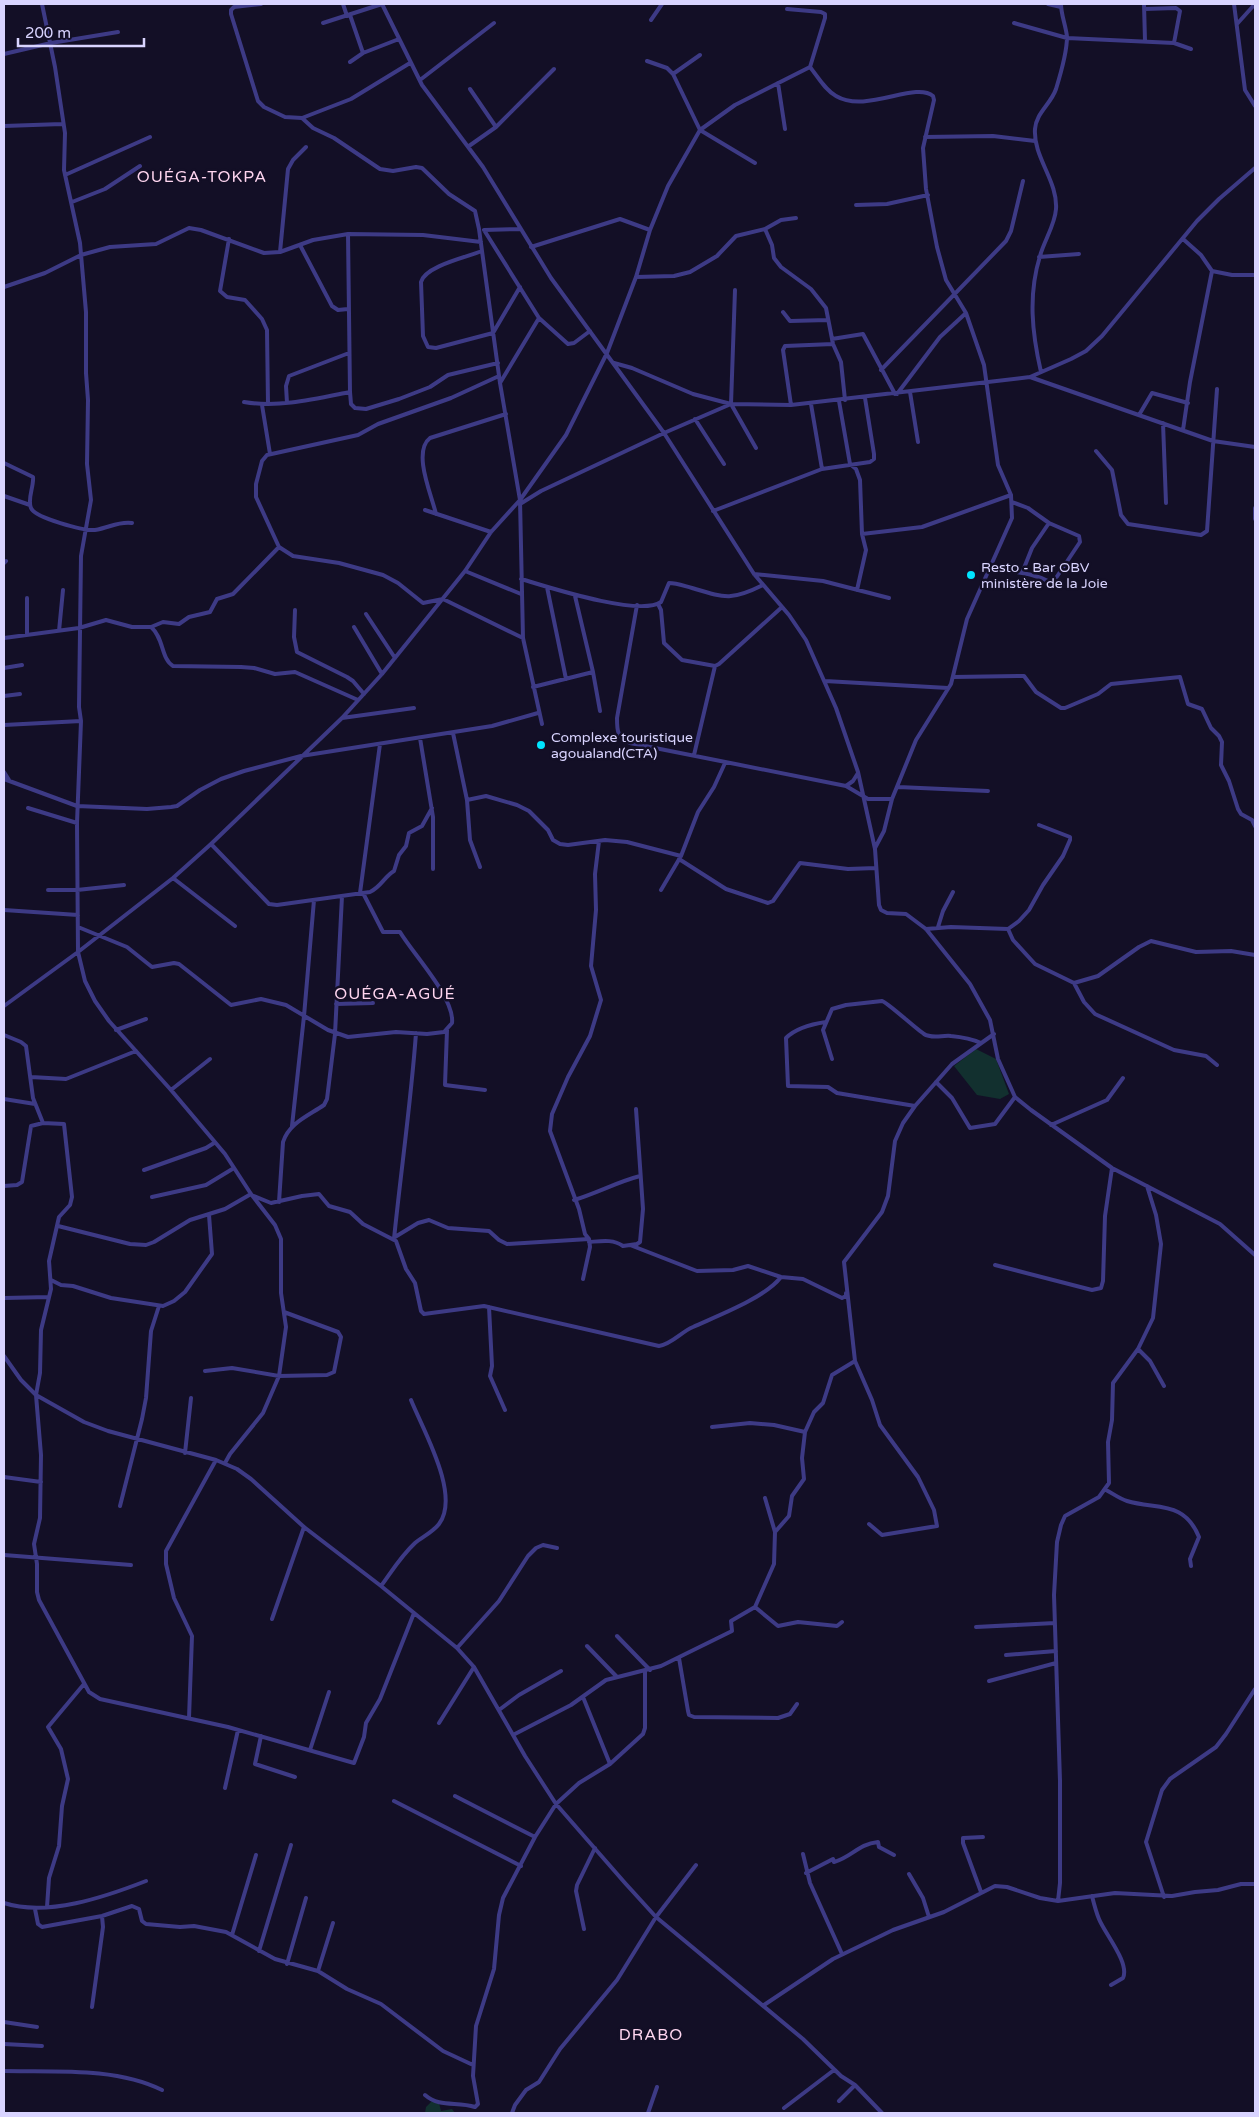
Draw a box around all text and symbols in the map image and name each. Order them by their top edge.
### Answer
scale bar [18,15,144,47]
text: 200 m [25,24,71,42]
district label: OUÉGA-TOKPA [137,167,267,187]
place label: Resto - Bar OBV ministère de la Joie [981,559,1108,592]
marker: Resto - Bar OBV ministère de la Joie [965,569,977,581]
place label: Complexe touristique agoualand(CTA) [551,729,693,762]
marker: Complexe touristique agoualand(CTA) [535,739,547,751]
district label: OUÉGA-AGUÉ [334,984,456,1004]
district label: DRABO [619,2025,683,2045]

